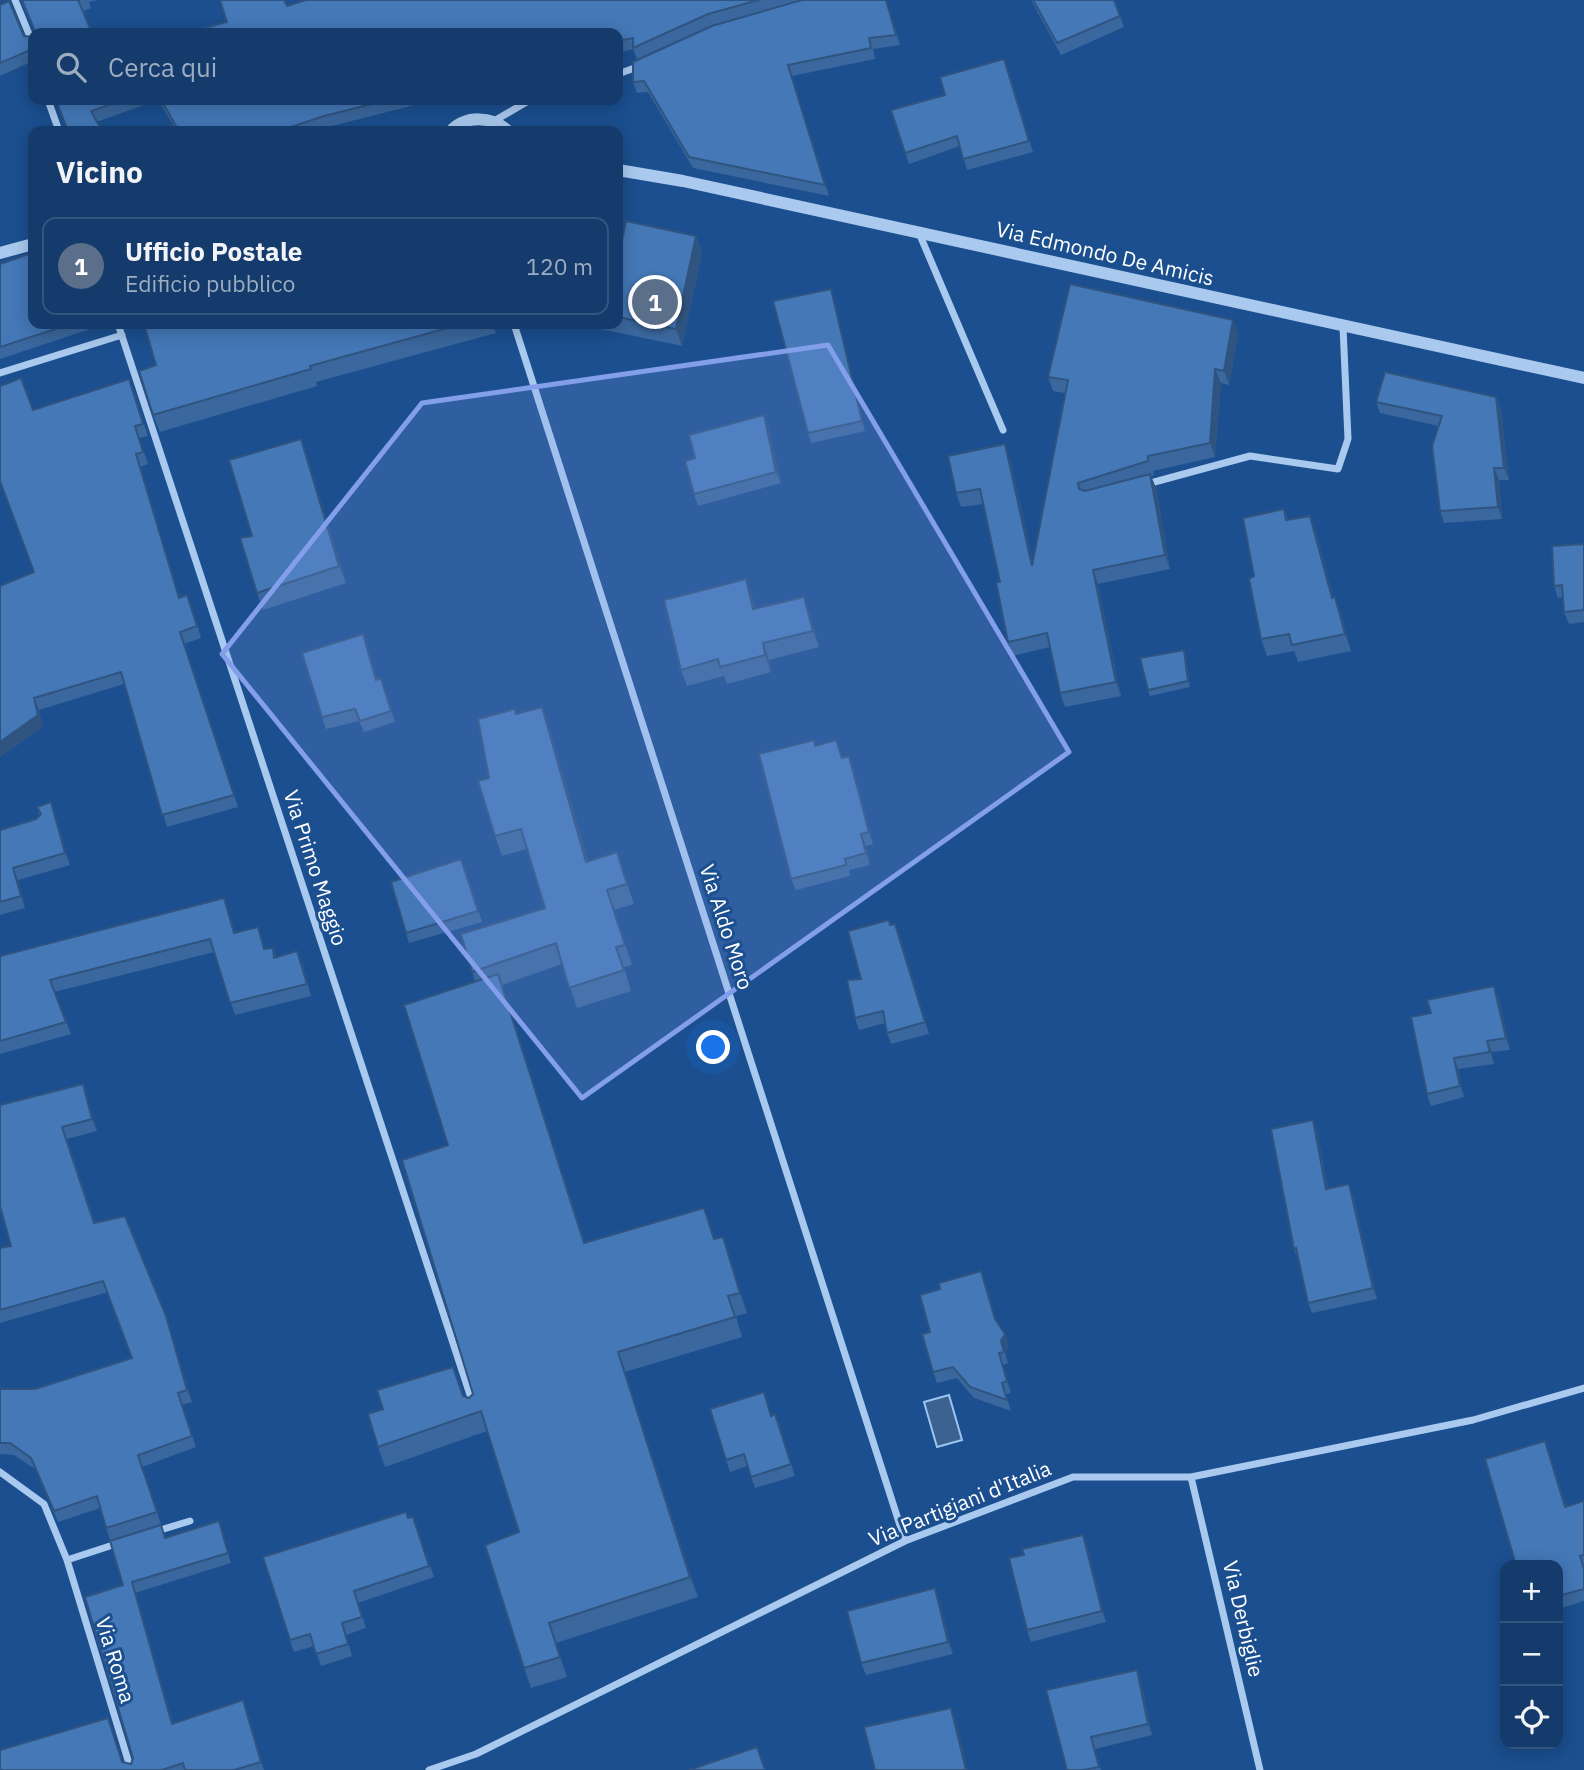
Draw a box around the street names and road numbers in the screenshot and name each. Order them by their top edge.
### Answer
street label: Via Edmondo De Amicis [993,214,1217,292]
street label: Via Primo Maggio [278,786,354,949]
street label: Via Aldo Moro [693,860,760,993]
street label: Via Partigiani d'Italia [864,1454,1055,1552]
street label: Via Derbiglie [1217,1558,1271,1680]
street label: Via Roma [90,1613,142,1706]

